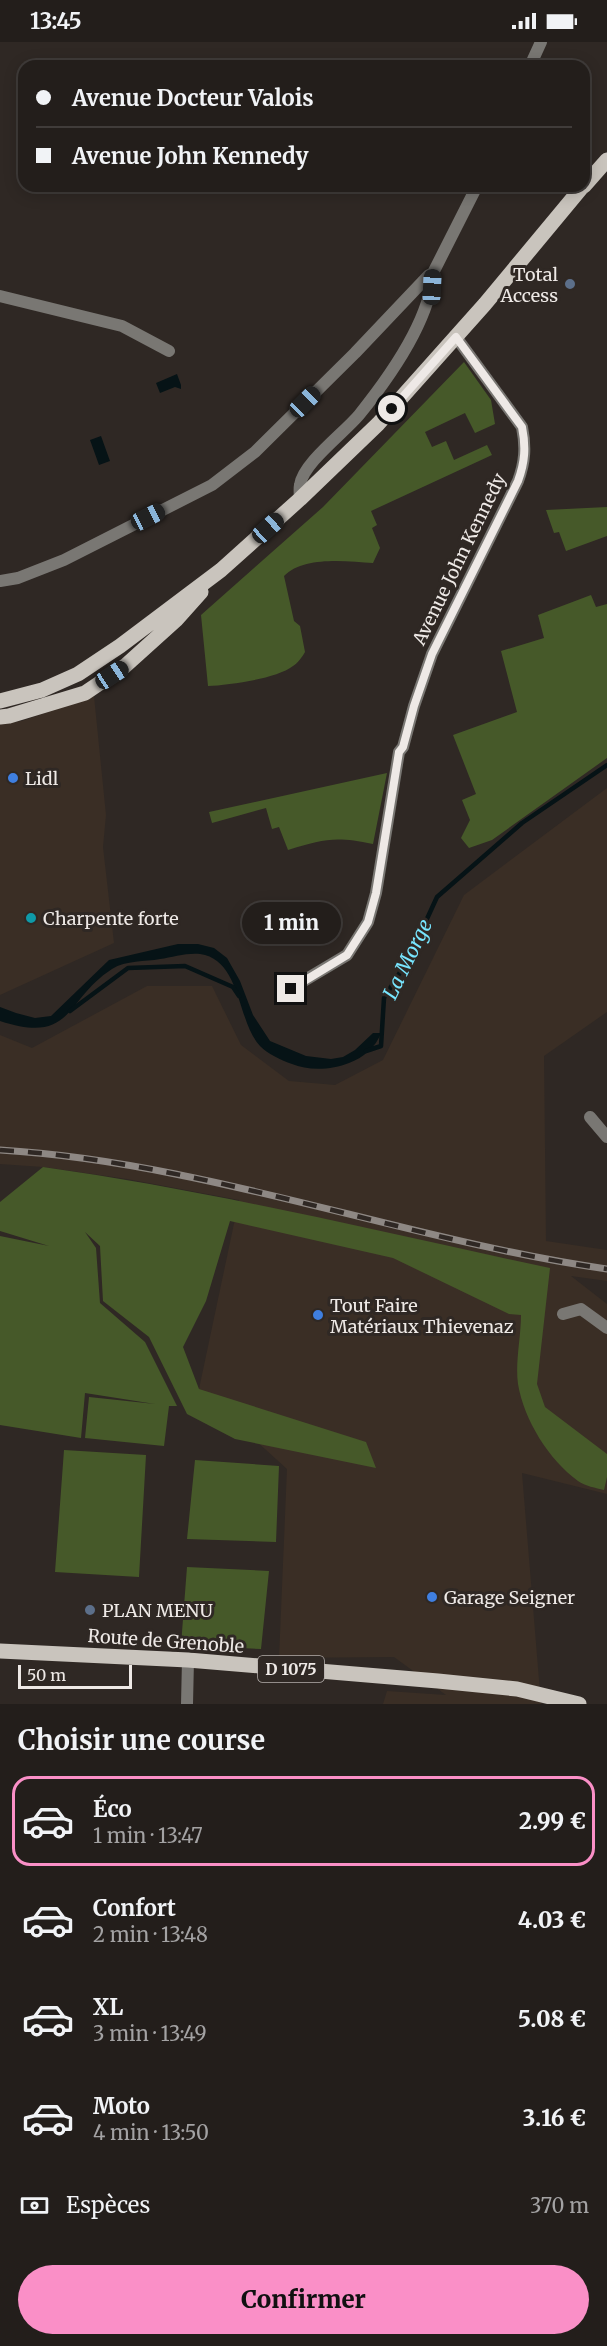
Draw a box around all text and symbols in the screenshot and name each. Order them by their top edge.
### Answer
text: 13:45 [30,7,82,35]
text: Avenue Docteur Valois [72,84,314,112]
text: Avenue John Kennedy [72,142,309,170]
place label: Total Access [499,263,558,307]
car [422,269,442,305]
marker: Total Access [563,277,577,291]
car [286,383,324,421]
route start [378,395,405,422]
street label: Avenue John Kennedy [407,469,511,650]
car [128,501,168,533]
car [249,509,287,547]
car [92,658,132,692]
place label: Lidl [25,767,59,790]
marker: Lidl [6,771,20,785]
callout: 1 min [242,902,340,944]
place label: Charpente forte [43,907,179,930]
text: 1 min [264,910,319,935]
marker: Charpente forte [24,911,38,925]
water label: La Morge [377,915,437,1003]
route end [277,975,304,1002]
place label: Tout Faire Matériaux Thievenaz [330,1294,514,1338]
marker: Tout Faire Matériaux Thievenaz [311,1308,325,1322]
place label: Garage Seigner [444,1586,575,1609]
marker: Garage Seigner [425,1590,439,1604]
place label: PLAN MENU [102,1599,213,1622]
marker: PLAN MENU [83,1603,97,1617]
street label: Route de Grenoble [87,1624,245,1658]
road number: D 1075 [258,1656,324,1682]
scale bar [18,1662,132,1690]
text: 50 m [27,1665,66,1685]
text: Choisir une course [18,1723,265,1757]
icon: car [21,1794,75,1848]
text: Éco [93,1795,132,1823]
text: 2.99 € [519,1807,586,1835]
text: 1 min · 13:47 [93,1823,203,1848]
icon: car [21,1893,75,1947]
text: Confort [93,1894,176,1922]
text: 4.03 € [518,1906,586,1934]
text: 2 min · 13:48 [93,1922,208,1947]
icon: car [21,1992,75,2046]
text: XL [93,1993,123,2021]
text: 5.08 € [518,2005,586,2033]
text: 3 min · 13:49 [93,2021,207,2046]
icon: car [21,2091,75,2145]
text: Moto [93,2092,150,2120]
text: 3.16 € [523,2104,586,2132]
text: 4 min · 13:50 [93,2120,209,2145]
icon: cash [18,2189,51,2222]
text: Espèces [66,2191,150,2219]
text: 370 m [530,2193,589,2218]
button: Confirmer [18,2265,589,2334]

